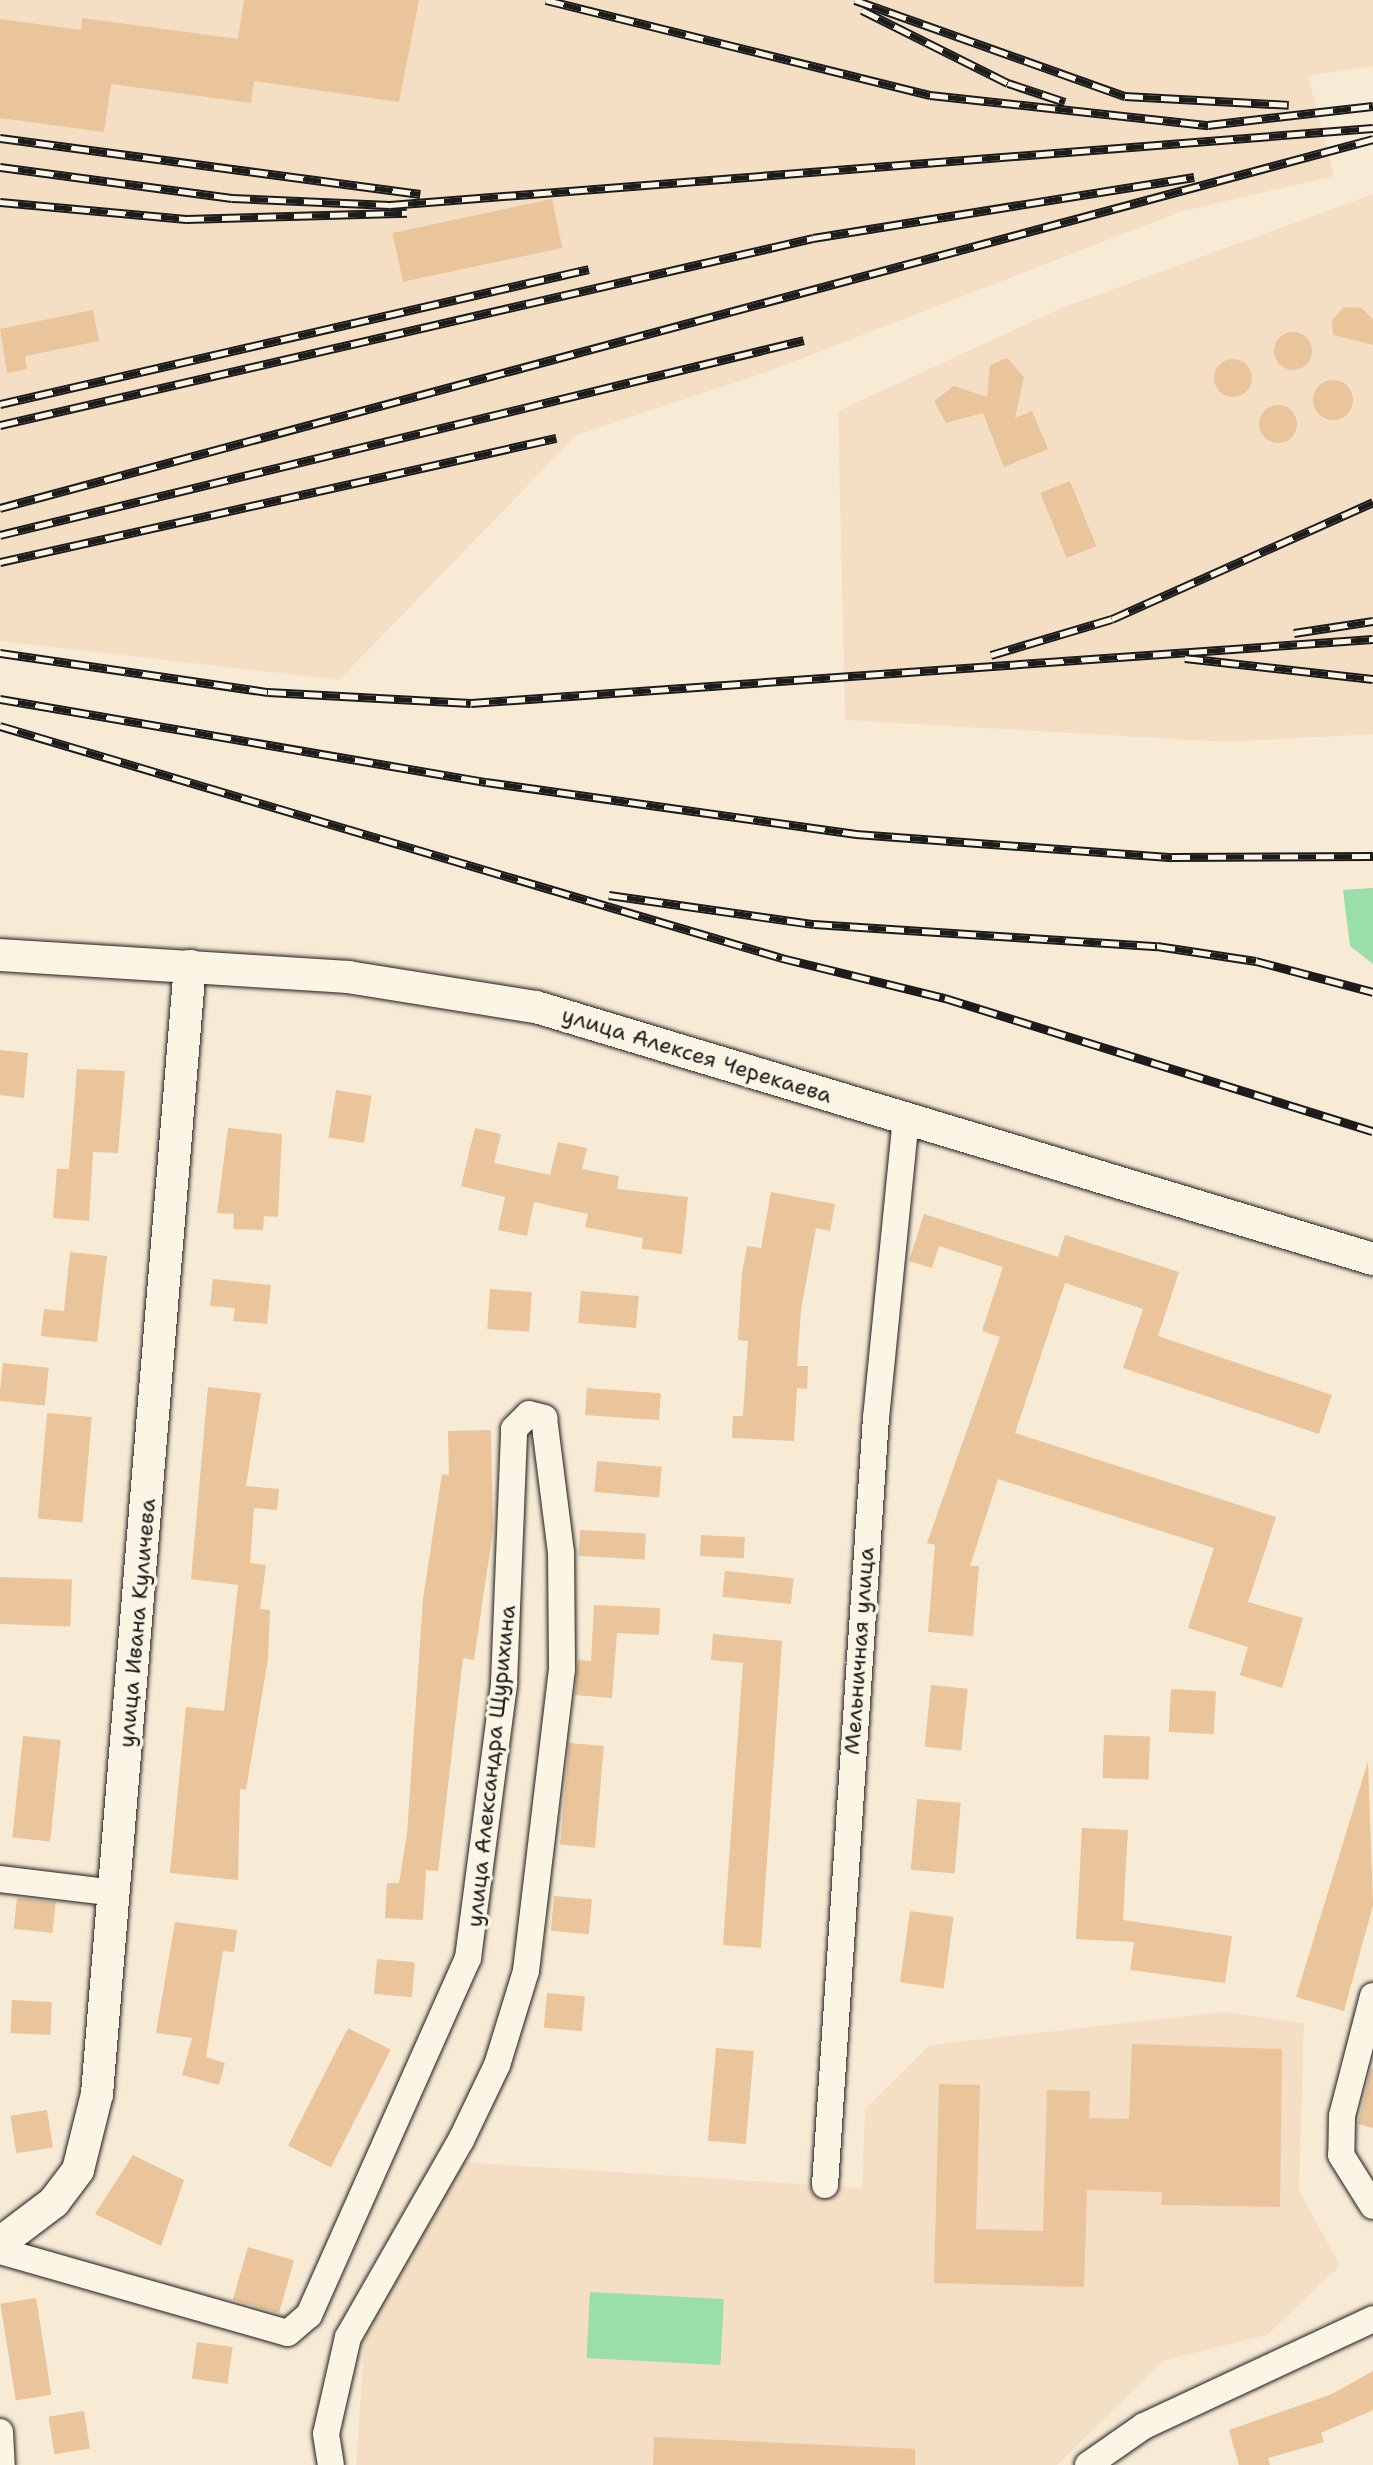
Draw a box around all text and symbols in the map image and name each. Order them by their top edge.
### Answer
street label: улица Алексея Черекаева [559,1001,835,1109]
street label: улица Ивана Куличева [113,1497,161,1749]
street label: Мельничная улица [839,1546,879,1756]
street label: улица Александра Щурихина [461,1604,521,1928]

